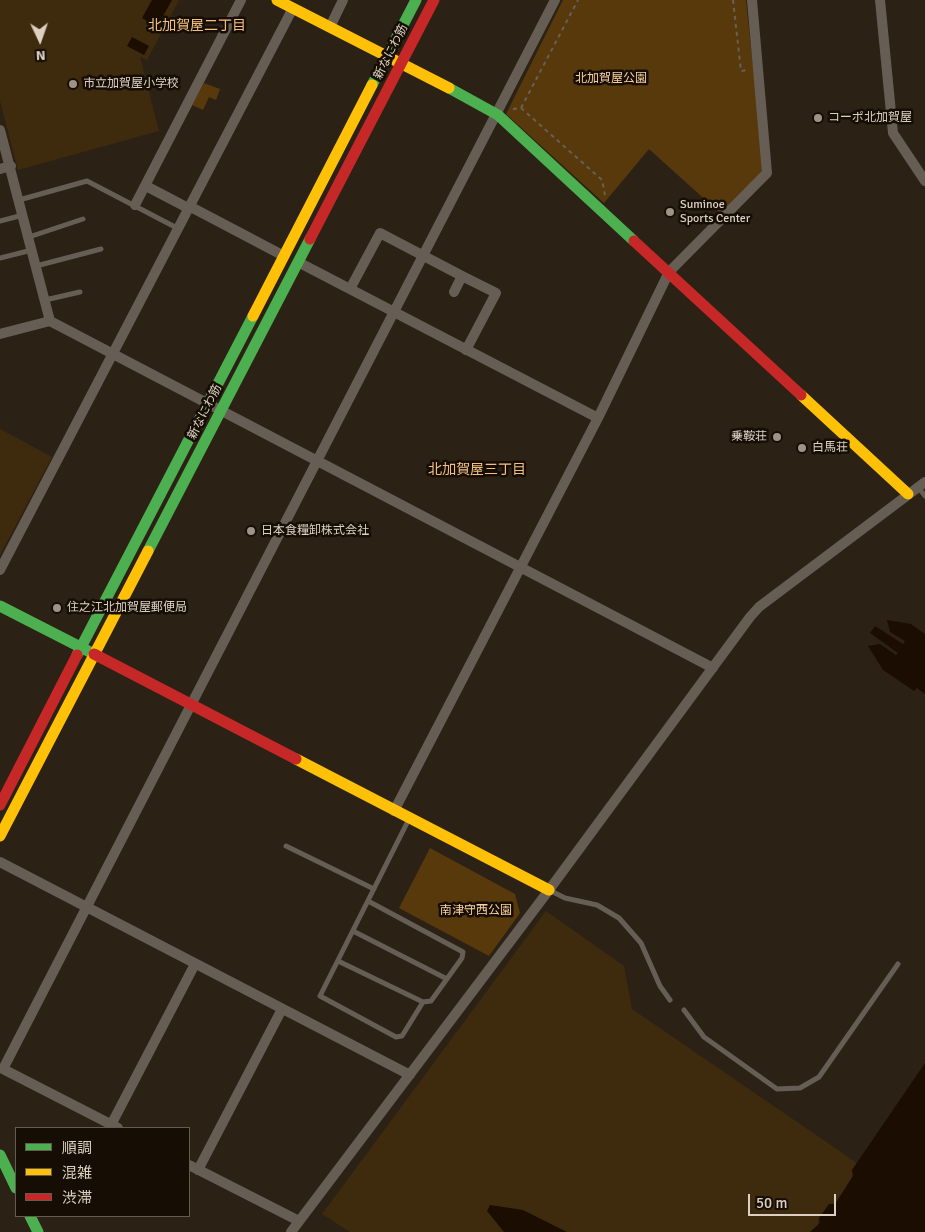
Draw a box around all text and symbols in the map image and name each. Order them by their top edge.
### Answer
north arrow [15,15,65,65]
district label: 北加賀屋二丁目 [148,18,246,34]
street label: 新なにわ筋 [371,22,411,82]
text: N [35,47,46,64]
park label: 北加賀屋公園 [575,72,647,86]
place label: 市立加賀屋小学校 [83,77,179,91]
marker: 市立加賀屋小学校 [67,78,79,90]
place label: コーポ北加賀屋 [828,111,912,125]
marker: コーポ北加賀屋 [812,112,824,124]
place label: Suminoe Sports Center [680,198,750,226]
marker: Suminoe Sports Center [664,206,676,218]
street label: 新なにわ筋 [185,382,225,442]
place label: 乗鞍荘 [731,430,767,444]
marker: 乗鞍荘 [771,431,783,443]
place label: 白馬荘 [812,441,848,455]
marker: 白馬荘 [796,442,808,454]
district label: 北加賀屋三丁目 [428,462,526,478]
place label: 日本食糧卸株式会社 [261,524,369,538]
marker: 日本食糧卸株式会社 [245,525,257,537]
place label: 住之江北加賀屋郵便局 [67,601,187,615]
marker: 住之江北加賀屋郵便局 [51,602,63,614]
park label: 南津守西公園 [440,904,512,918]
legend [15,1127,190,1217]
text: 順調 [62,1139,92,1157]
text: 混雑 [62,1164,92,1182]
scale bar [750,1184,838,1216]
text: 渋滞 [62,1189,92,1207]
text: 50 m [756,1194,787,1212]

